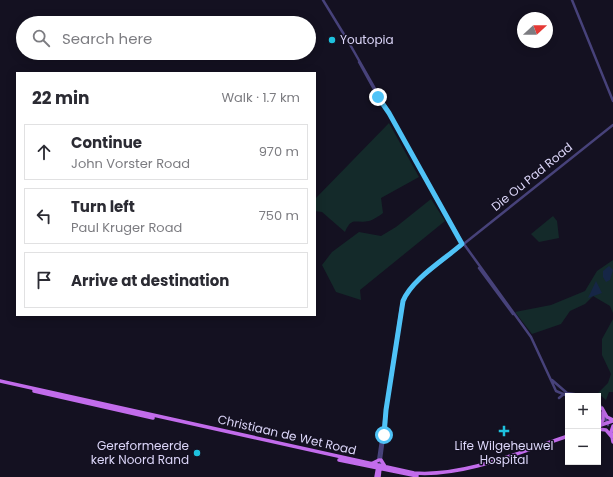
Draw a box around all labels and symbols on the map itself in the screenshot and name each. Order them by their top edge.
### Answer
north arrow [517,12,553,48]
place label: Youtopia [340,31,394,48]
marker: Youtopia [327,35,337,45]
route end [369,88,387,106]
street label: Die Ou Pad Road [487,139,576,215]
street label: Christiaan de Wet Road [216,410,358,459]
marker: Life Wilgeheuwel Hospital [498,425,510,437]
route start [375,426,393,444]
place label: Gereformeerde kerk Noord Rand [91,437,189,468]
place label: Life Wilgeheuwel Hospital [455,437,554,468]
marker: Gereformeerde kerk Noord Rand [192,448,202,458]

